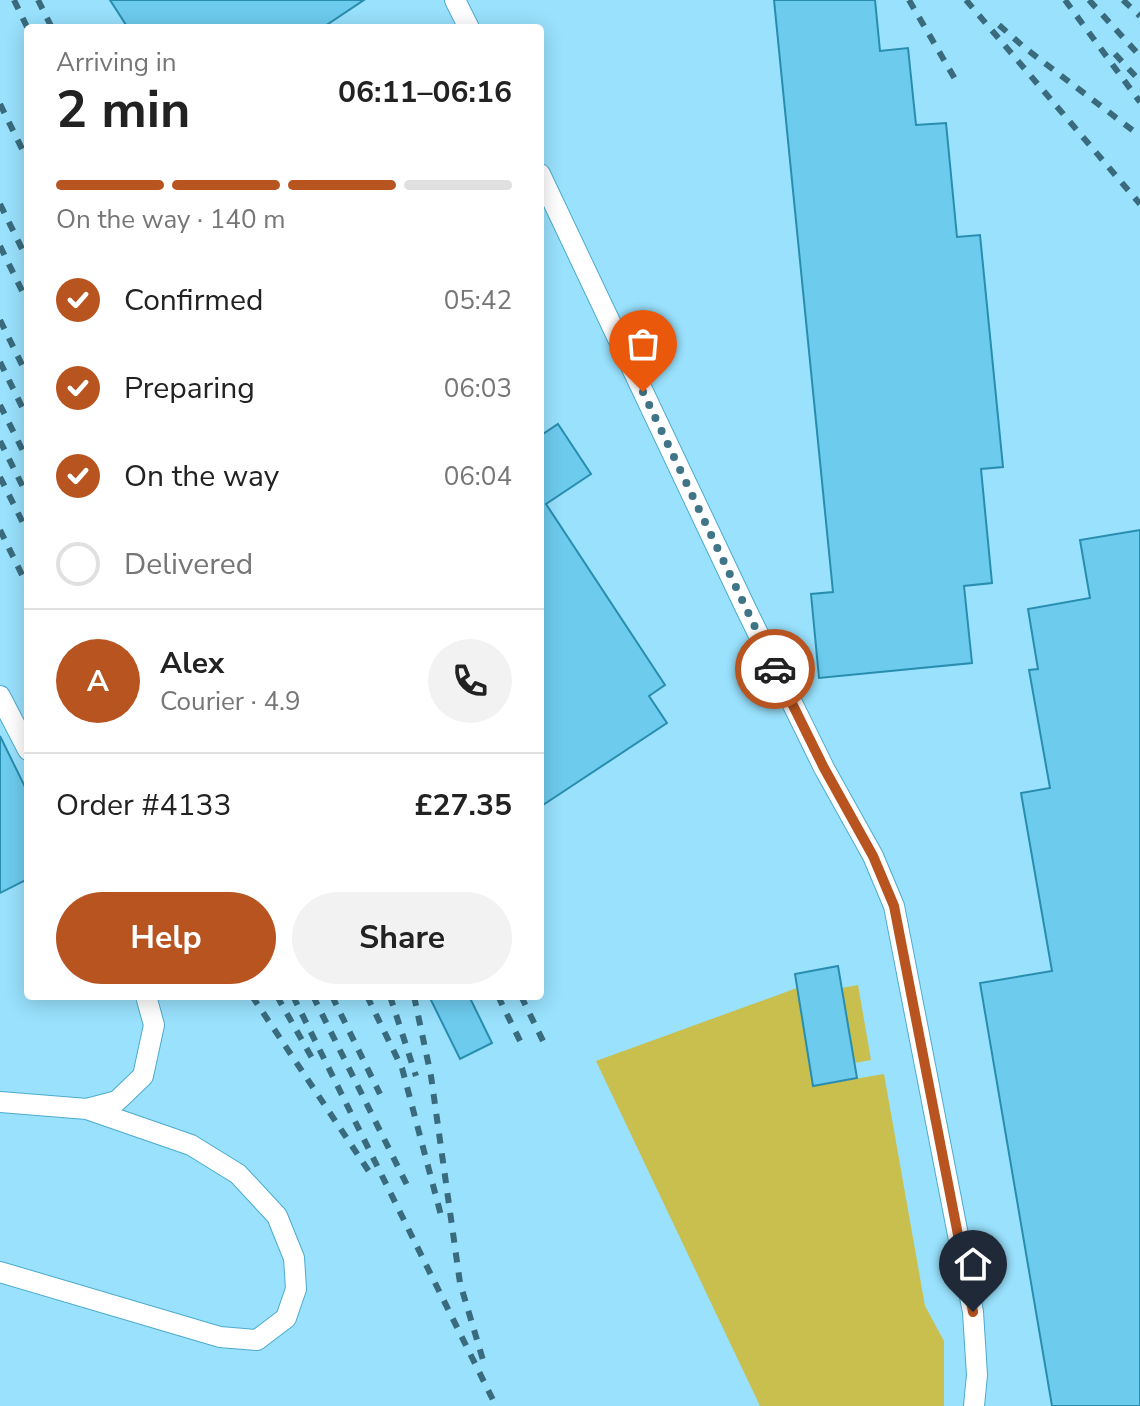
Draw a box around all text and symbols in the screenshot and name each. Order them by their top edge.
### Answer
text: Arriving in [56,45,177,80]
text: 06:11–06:16 [338,72,512,113]
text: 2 min [56,74,191,145]
text: On the way · 140 m [56,202,285,237]
icon: check [56,278,100,322]
text: Confirmed [124,280,264,321]
text: 05:42 [444,283,512,318]
pin [609,310,677,392]
icon: bag [621,322,665,366]
icon: check [56,366,100,410]
text: Preparing [124,368,255,409]
text: 06:03 [444,371,512,406]
icon: check [56,454,100,498]
text: On the way [124,456,279,497]
text: 06:04 [444,459,512,494]
text: Delivered [124,544,253,585]
courier [735,629,815,709]
button: phone [428,639,512,723]
text: Alex [160,643,224,684]
icon: car [753,647,797,691]
text: A [87,661,109,702]
text: Courier · 4.9 [160,684,301,719]
text: Order #4133 [56,785,231,826]
text: £27.35 [415,785,512,826]
button: Help [56,892,276,984]
button: Share [292,892,512,984]
pin [939,1230,1007,1312]
icon: home [951,1242,995,1286]

